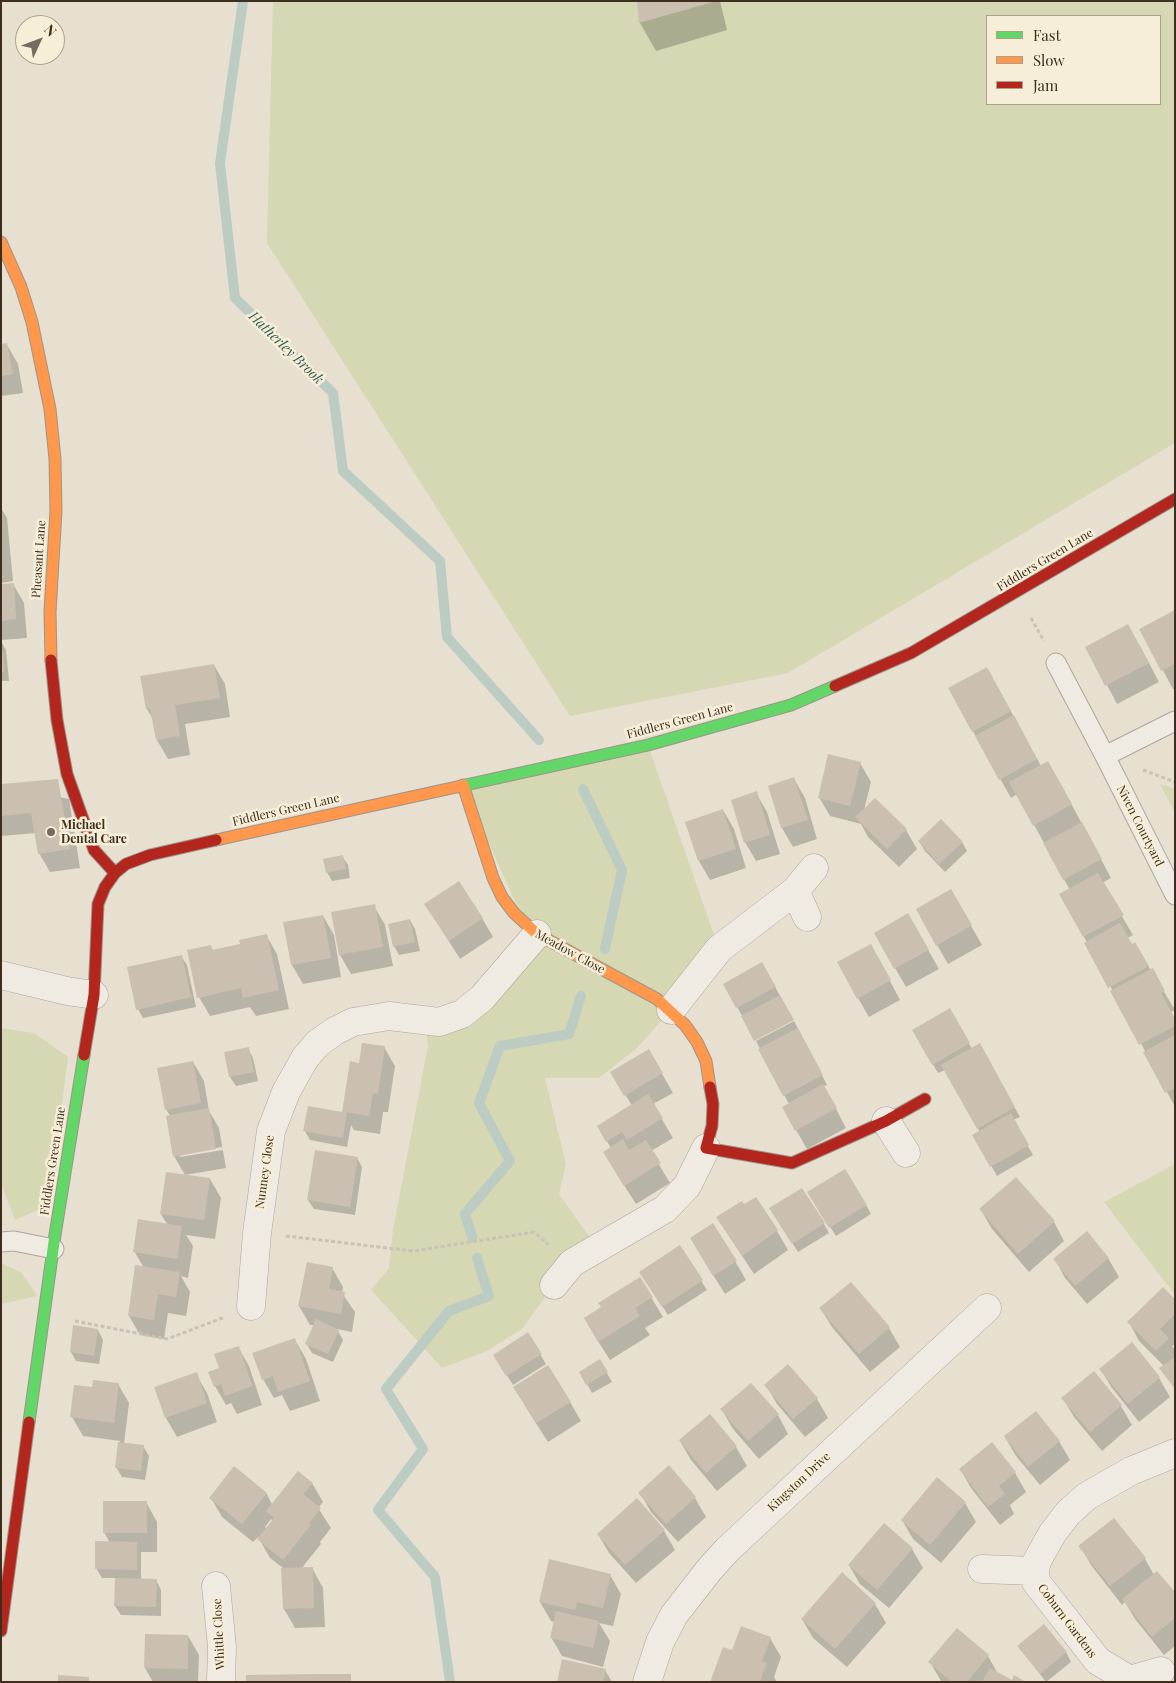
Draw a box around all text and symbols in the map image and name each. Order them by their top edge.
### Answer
north arrow [15,15,65,65]
legend [986,15,1161,105]
text: N [40,20,61,40]
text: Fast [1033,25,1061,45]
text: Slow [1033,50,1065,70]
text: Jam [1033,75,1058,95]
water label: Hatherley Brook [245,308,327,388]
street label: Pheasant Lane [29,520,49,598]
street label: Fiddlers Green Lane [994,526,1096,594]
street label: Fiddlers Green Lane [625,700,735,742]
street label: Niven Courtyard [1113,783,1167,869]
street label: Fiddlers Green Lane [231,791,341,829]
place label: Michael Dental Care [61,818,127,846]
marker: Michael Dental Care [45,826,57,838]
street label: Meadow Close [533,927,607,977]
street label: Fiddlers Green Lane [37,1106,69,1216]
street label: Nunney Close [253,1134,277,1210]
street label: Kingston Drive [765,1449,833,1515]
street label: Coburn Gardens [1034,1581,1100,1661]
street label: Whittle Close [210,1598,228,1670]

